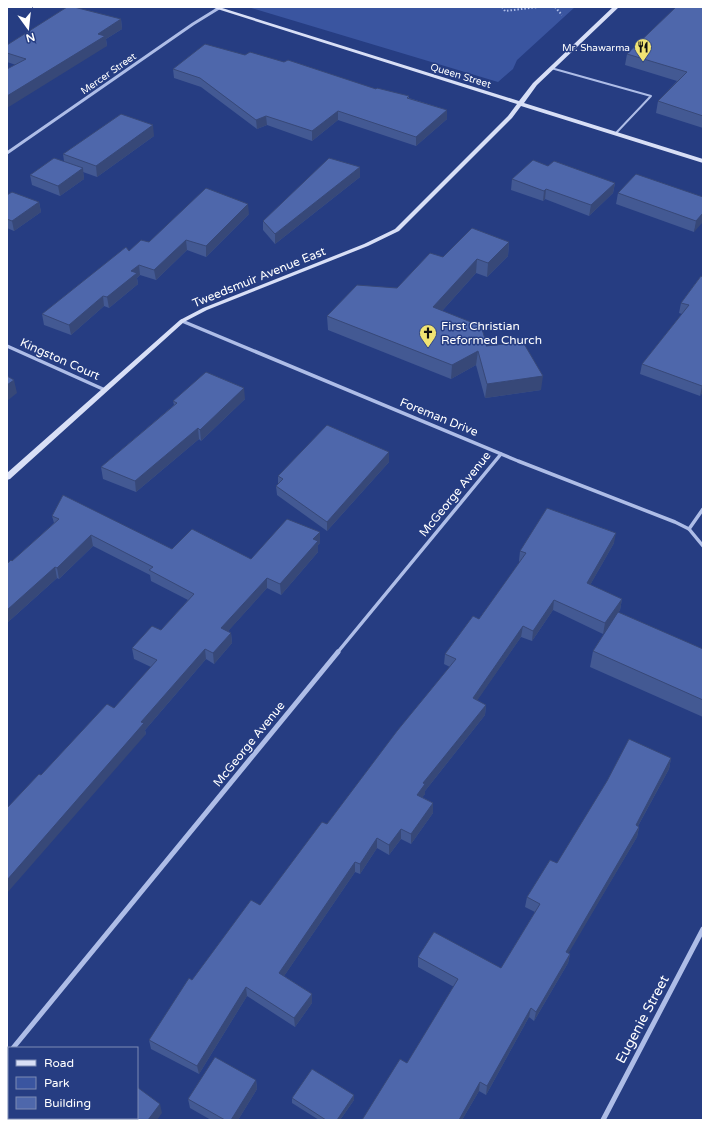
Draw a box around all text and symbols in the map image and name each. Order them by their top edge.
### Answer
north arrow [8,8,48,48]
text: N [25,30,36,45]
restaurant icon: Mr. Shawarma [633,37,653,62]
place label: Mr. Shawarma [562,42,630,54]
street label: Mercer Street [79,50,139,97]
street label: Queen Street [429,61,493,91]
street label: Tweedsmuir Avenue East [190,244,328,310]
place label: First Christian Reformed Church [441,319,542,347]
church icon: First Christian Reformed Church [418,323,438,348]
street label: Kingston Court [18,335,102,383]
street label: Foreman Drive [398,395,480,439]
street label: McGeorge Avenue [416,448,494,539]
street label: McGeorge Avenue [210,698,288,789]
street label: Eugenie Street [612,972,673,1066]
legend [8,1047,138,1119]
text: Road [44,1056,74,1070]
text: Park [44,1076,70,1090]
text: Building [44,1096,91,1110]

